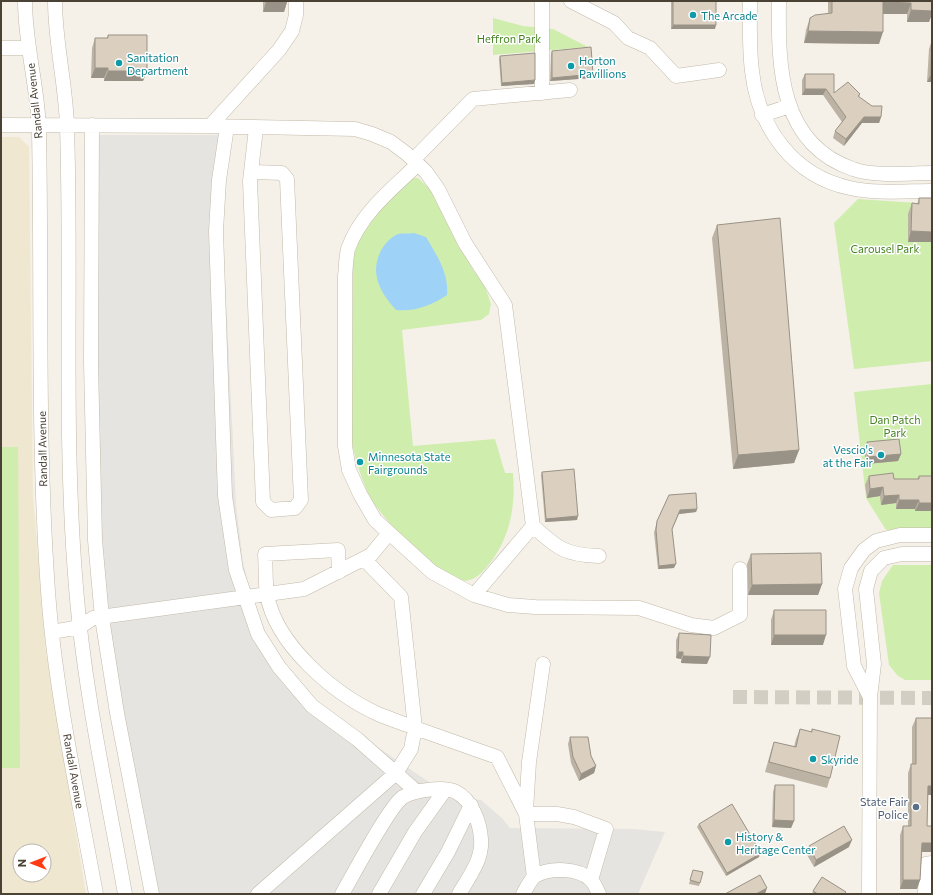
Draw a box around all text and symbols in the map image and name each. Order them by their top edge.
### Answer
place label: The Arcade [701,9,758,22]
marker: The Arcade [688,10,698,20]
park label: Heffron Park [477,32,541,45]
place label: Sanitation Department [127,51,189,77]
place label: Horton Pavillions [579,54,626,80]
marker: Sanitation Department [114,58,124,68]
marker: Horton Pavillions [566,61,576,71]
street label: Randall Avenue [24,62,44,139]
park label: Carousel Park [851,242,919,255]
street label: Randall Avenue [35,411,49,487]
park label: Dan Patch Park [869,413,921,439]
place label: Vescio's at the Fair [823,443,874,469]
place label: Minnesota State Fairgrounds [368,450,451,476]
marker: Vescio's at the Fair [876,450,886,460]
marker: Minnesota State Fairgrounds [355,457,365,467]
street label: Randall Avenue [61,733,87,810]
place label: Skyride [821,753,859,766]
marker: Skyride [808,754,818,764]
place label: State Fair Police [860,795,909,821]
marker: State Fair Police [911,802,921,812]
place label: History & Heritage Center [736,830,816,856]
marker: History & Heritage Center [723,837,733,847]
north arrow [12,843,52,883]
text: N [15,859,28,867]

